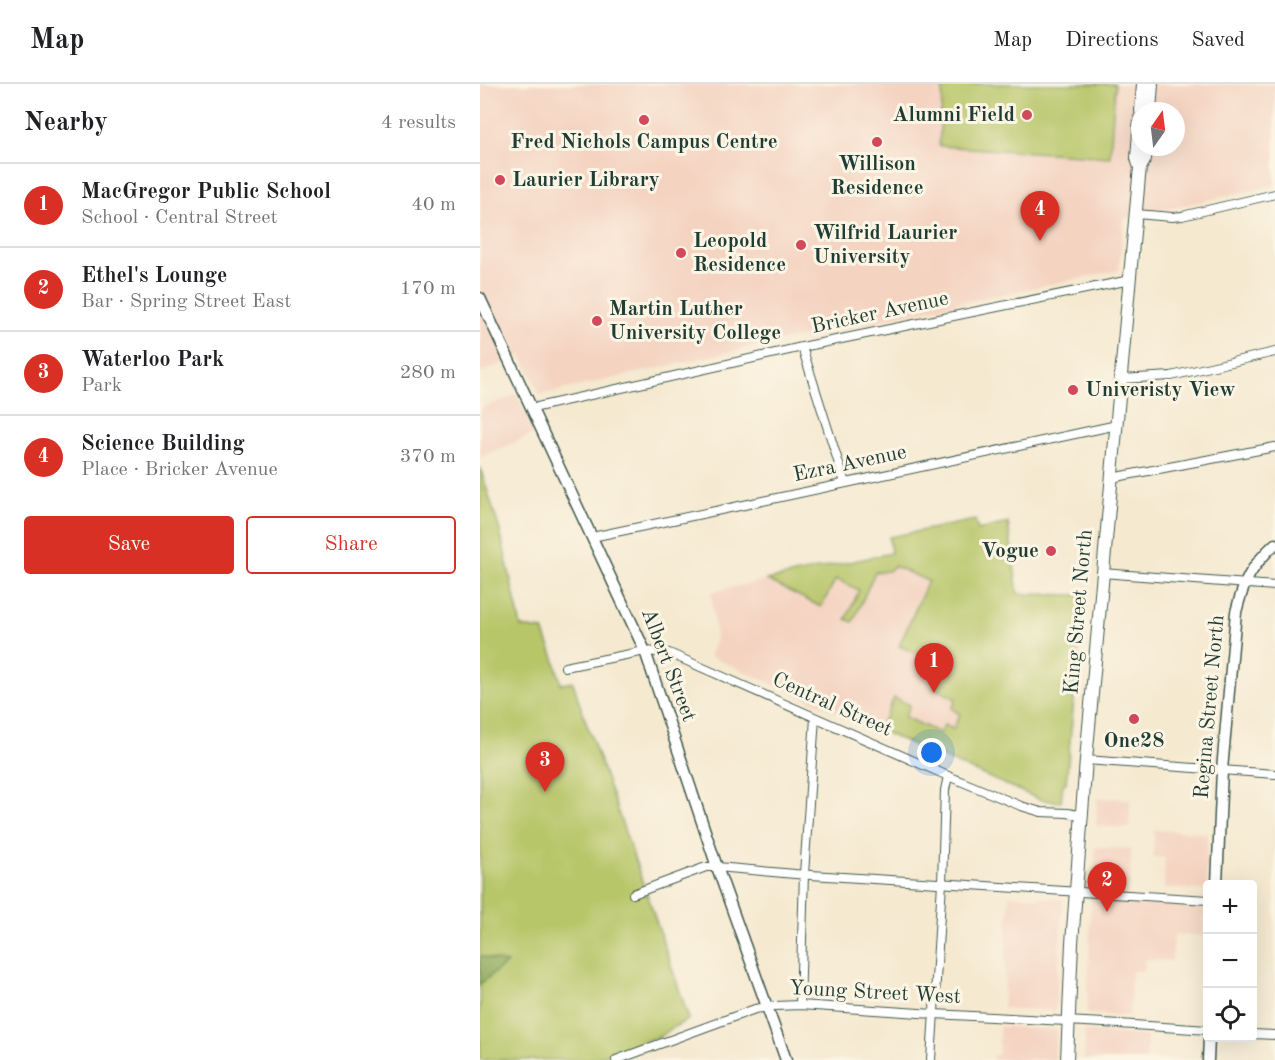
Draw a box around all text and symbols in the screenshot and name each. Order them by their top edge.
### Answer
text: Map [30,27,84,55]
text: Map [993,30,1032,51]
text: Directions [1065,30,1159,51]
text: Saved [1192,30,1245,51]
north arrow [1131,102,1185,156]
place label: Alumni Field [893,105,1015,126]
marker: Alumni Field [1020,108,1034,122]
text: Nearby [24,110,108,136]
text: 4 results [381,113,456,133]
marker: Fred Nichols Campus Centre [637,113,651,127]
place label: Fred Nichols Campus Centre [510,132,778,153]
marker: Willison Residence [870,135,884,149]
place label: Willison Residence [830,154,924,199]
place label: Laurier Library [512,170,660,191]
marker: Laurier Library [493,173,507,187]
text: MacGregor Public School [81,181,331,203]
pin: 4 [1020,192,1060,241]
text: 1 [38,195,49,215]
text: 40 m [411,195,456,215]
text: School · Central Street [81,208,278,228]
place label: Wilfrid Laurier University [813,223,957,268]
place label: Leopold Residence [693,231,786,276]
marker: Wilfrid Laurier University [794,238,808,252]
marker: Leopold Residence [674,246,688,260]
text: Ethel's Lounge [81,265,227,287]
text: 2 [38,279,49,299]
text: 170 m [400,279,456,299]
street label: Bricker Avenue [809,288,951,338]
text: Bar · Spring Street East [81,292,291,312]
place label: Martin Luther University College [609,299,781,344]
marker: Martin Luther University College [590,314,604,328]
text: Waterloo Park [81,349,224,371]
text: 3 [38,363,49,383]
text: 280 m [400,363,456,383]
text: Park [81,376,122,396]
place label: Univeristy View [1085,380,1236,401]
marker: Univeristy View [1066,383,1080,397]
text: Science Building [81,433,245,455]
street label: Ezra Avenue [791,442,909,486]
text: 4 [38,447,49,467]
text: 370 m [400,447,456,467]
text: Place · Bricker Avenue [81,460,278,480]
button: Save [24,516,234,574]
button: Share [246,516,456,574]
street label: King Street North [1061,529,1097,695]
place label: Vogue [981,541,1039,562]
marker: Vogue [1044,544,1058,558]
street label: Albert Street [637,605,699,725]
street label: Regina Street North [1191,614,1229,800]
pin: 1 [914,644,954,693]
street label: Central Street [769,669,895,741]
marker: One28 [1127,712,1141,726]
place label: One28 [1104,731,1164,752]
your location [917,738,946,767]
pin: 3 [526,742,564,792]
pin: 2 [1088,862,1126,912]
map controls [1203,880,1257,1042]
button: + [1203,880,1257,934]
button: − [1203,934,1257,988]
street label: Young Street West [789,978,961,1008]
button: locate [1203,988,1257,1042]

